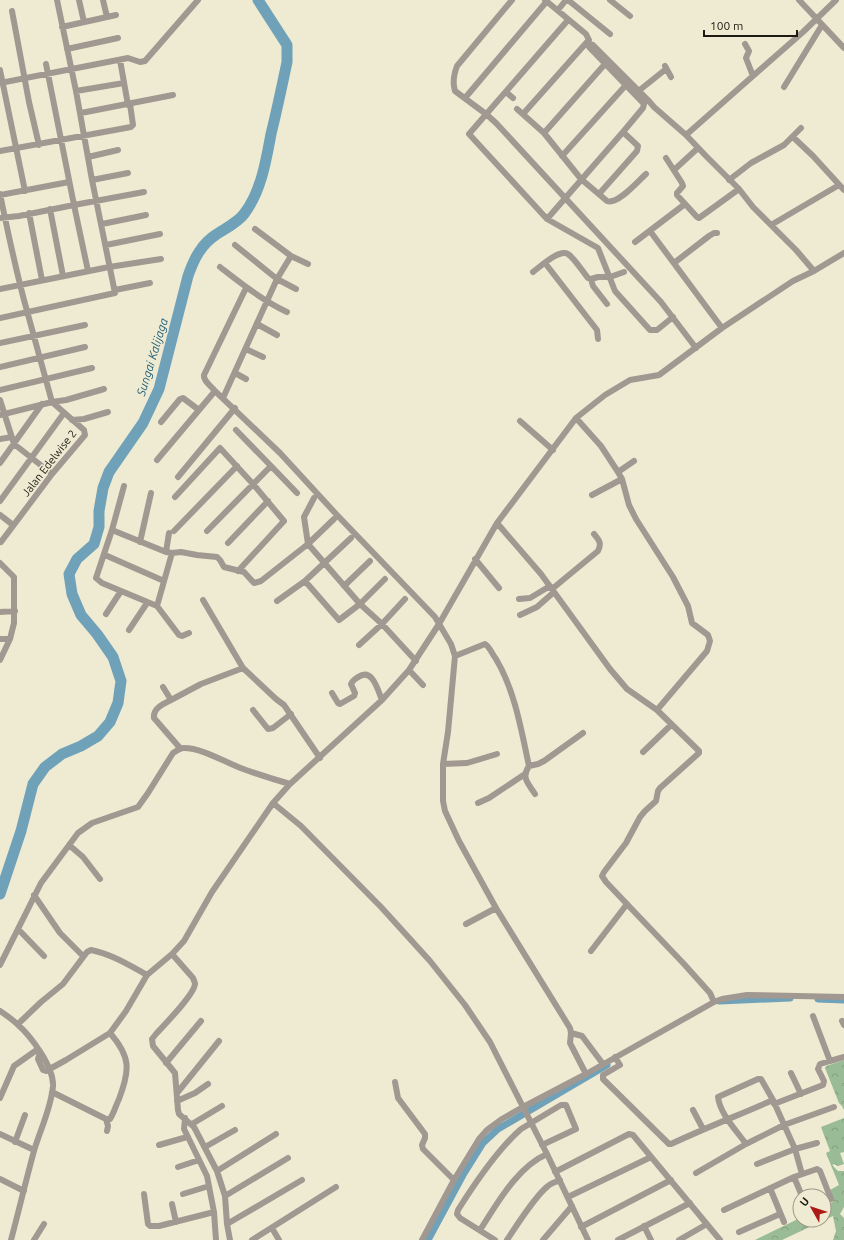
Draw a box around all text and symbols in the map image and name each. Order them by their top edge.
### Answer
scale bar [704,12,797,38]
text: 100 m [710,19,743,32]
water label: Sungai Kalijaga [134,316,170,398]
street label: Jalan Edelwise 2 [19,428,79,498]
north arrow [792,1188,832,1228]
text: U [797,1195,811,1208]

